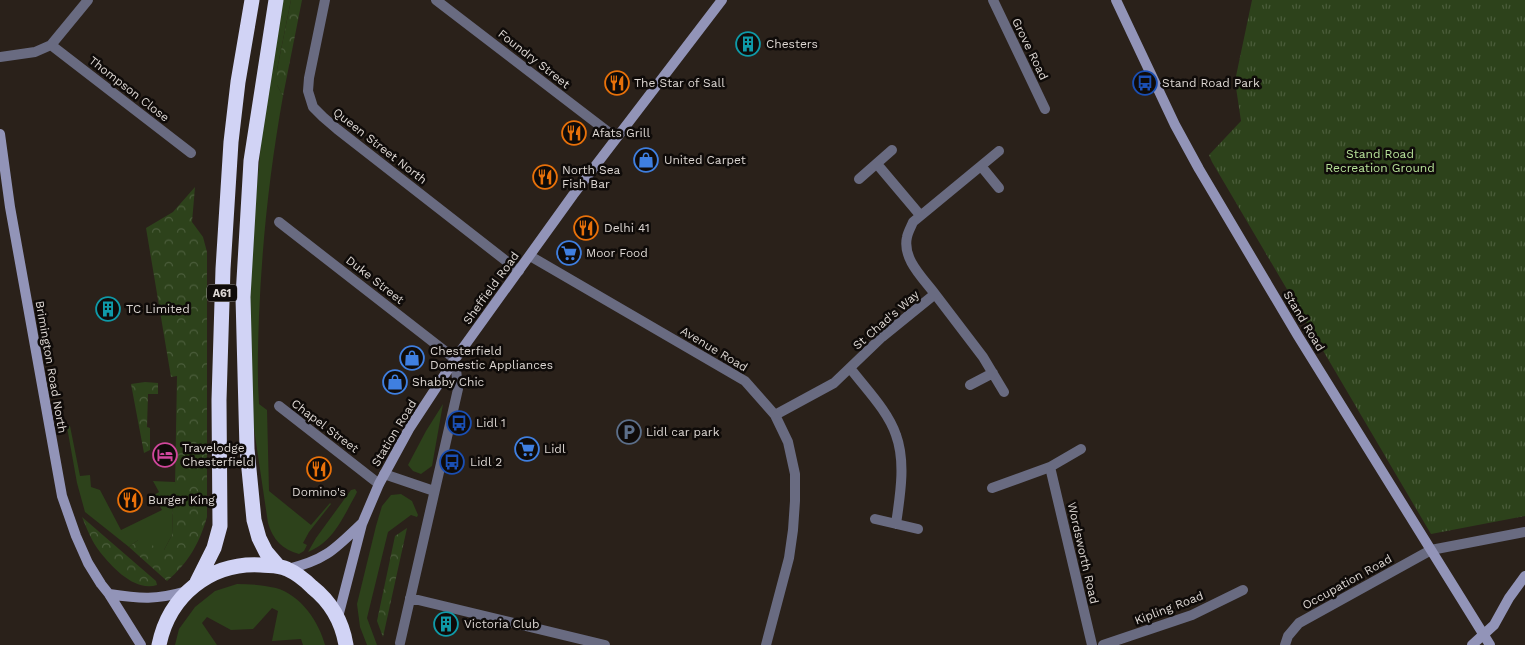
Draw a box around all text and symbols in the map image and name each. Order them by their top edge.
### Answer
street label: Grove Road [1009,16,1051,82]
street label: Foundry Street [495,27,573,91]
building icon: Chesters [735,31,761,57]
place label: Chesters [766,37,818,51]
street label: Thompson Close [86,53,172,125]
restaurant icon: The Star of Sall [604,70,630,96]
bus stop icon: Stand Road Park [1132,70,1158,96]
place label: The Star of Sall [634,76,725,90]
place label: Stand Road Park [1162,76,1260,90]
street label: Queen Street North [330,105,430,187]
restaurant icon: Afats Grill [561,120,587,146]
place label: Afats Grill [592,126,650,140]
shop icon: United Carpet [633,147,659,173]
park label: Stand Road Recreation Ground [1325,147,1435,175]
place label: United Carpet [664,153,746,167]
place label: North Sea Fish Bar [562,163,621,191]
restaurant icon: North Sea Fish Bar [532,164,558,190]
restaurant icon: Delhi 41 [573,215,599,241]
place label: Delhi 41 [604,221,650,235]
supermarket icon: Moor Food [556,240,582,266]
place label: Moor Food [586,246,648,260]
street label: Sheffield Road [460,249,522,327]
street label: Duke Street [343,253,407,307]
road number: A61 [207,284,237,302]
street label: St Chad's Way [850,287,923,353]
street label: Stand Road [1281,288,1327,354]
building icon: TC Limited [95,296,121,322]
street label: Brimington Road North [32,300,70,434]
place label: TC Limited [126,302,190,316]
street label: Avenue Road [678,323,750,375]
place label: Chesterfield Domestic Appliances [430,344,553,372]
shop icon: Chesterfield Domestic Appliances [399,345,425,371]
shop icon: Shabby Chic [382,369,408,395]
place label: Shabby Chic [412,375,485,389]
street label: Chapel Street [289,396,361,456]
street label: Station Road [369,397,419,469]
bus stop icon: Lidl 1 [446,410,472,436]
place label: Lidl 1 [476,416,506,430]
parking icon: Lidl car park [616,419,642,445]
place label: Lidl car park [646,425,720,439]
supermarket icon: Lidl [514,436,540,462]
place label: Travelodge Chesterfield [182,441,254,469]
hotel icon: Travelodge Chesterfield [152,442,178,468]
place label: Lidl [544,442,566,456]
bus stop icon: Lidl 2 [439,449,465,475]
place label: Lidl 2 [470,455,502,469]
restaurant icon: Domino's [306,456,332,482]
place label: Domino's [292,485,346,499]
restaurant icon: Burger King [117,487,143,513]
place label: Burger King [148,493,215,507]
street label: Wordsworth Road [1064,501,1102,605]
street label: Occupation Road [1300,552,1394,612]
street label: Kipling Road [1133,588,1205,628]
building icon: Victoria Club [433,611,459,637]
place label: Victoria Club [464,617,539,631]

